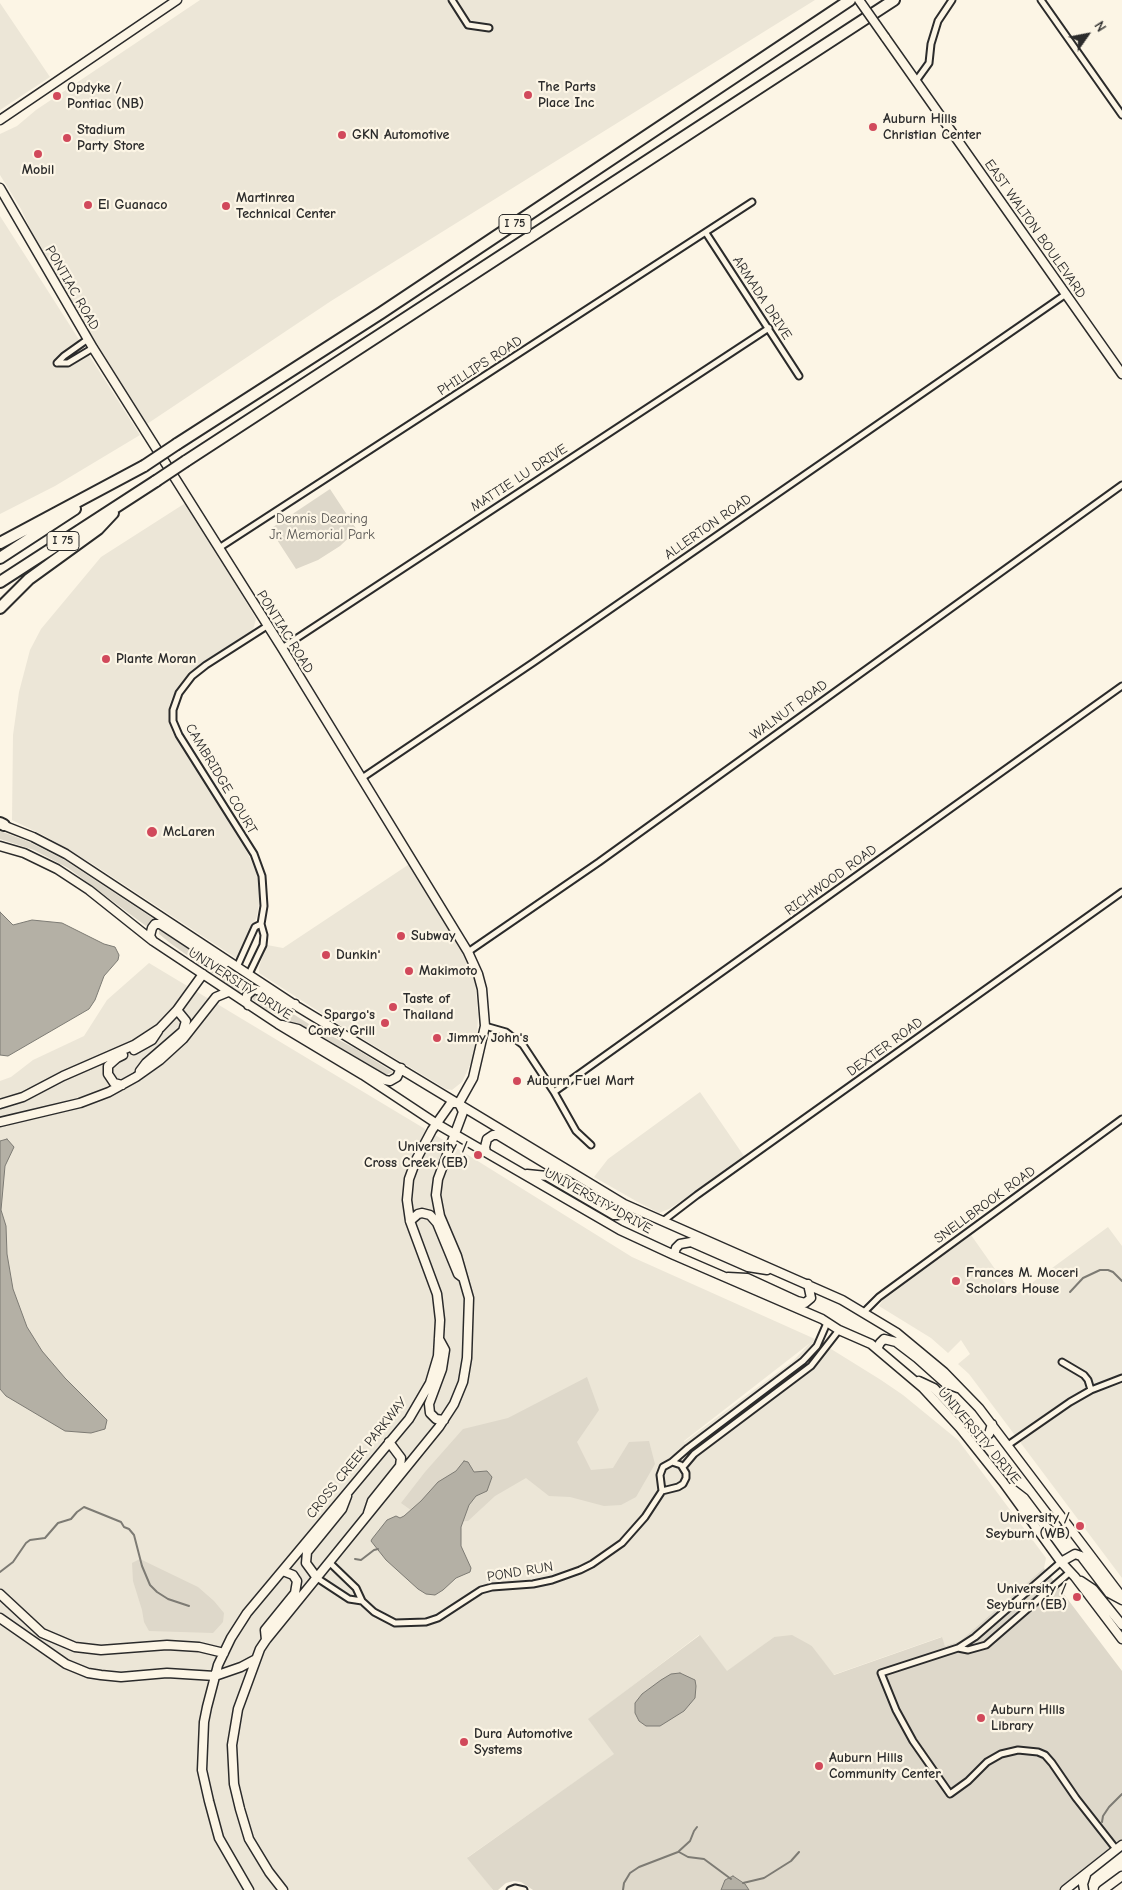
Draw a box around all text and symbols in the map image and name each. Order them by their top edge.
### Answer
north arrow [1062,10,1112,60]
text: N [1090,18,1110,35]
place label: The Parts Place Inc [538,79,596,111]
place label: Opdyke / Pontiac (NB) [67,80,144,112]
marker: The Parts Place Inc [522,89,534,101]
marker: Opdyke / Pontiac (NB) [51,90,63,102]
place label: Auburn Hills Christian Center [883,111,981,144]
marker: Auburn Hills Christian Center [867,121,879,133]
place label: Stadium Party Store [77,122,145,154]
place label: GKN Automotive [352,127,449,143]
marker: GKN Automotive [336,129,348,141]
marker: Stadium Party Store [61,132,73,144]
marker: Mobil [32,148,44,160]
street label: EAST WALTON BOULEVARD [981,156,1089,302]
place label: Mobil [22,162,54,178]
place label: Martinrea Technical Center [236,190,336,222]
place label: El Guanaco [98,197,167,213]
marker: El Guanaco [82,199,94,211]
marker: Martinrea Technical Center [220,200,232,212]
road number: I 75 [499,214,531,233]
street label: PONTIAC ROAD [41,243,103,333]
street label: ARMADA DRIVE [729,253,795,343]
street label: PHILLIPS ROAD [435,332,525,400]
street label: MATTIE LU DRIVE [468,441,570,515]
street label: ALLERTON ROAD [661,491,755,563]
park label: Dennis Dearing Jr. Memorial Park [269,511,375,544]
road number: I 75 [47,532,79,550]
street label: PONTIAC ROAD [253,587,317,677]
place label: Plante Moran [116,651,196,667]
marker: Plante Moran [100,653,112,665]
street label: WALNUT ROAD [747,676,831,744]
street label: CAMBRIDGE COURT [181,721,261,837]
place label: McLaren [163,824,215,840]
marker: McLaren [145,825,159,839]
street label: RICHWOOD ROAD [782,841,880,919]
place label: Subway [411,928,455,944]
marker: Subway [395,930,407,942]
street label: UNIVERSITY DRIVE [185,944,295,1024]
place label: Dunkin' [336,947,380,963]
marker: Dunkin' [320,949,332,961]
place label: Makimoto [419,963,477,979]
marker: Makimoto [403,965,415,977]
place label: Taste of Thailand [403,991,454,1024]
marker: Taste of Thailand [387,1001,399,1013]
place label: Spargo's Coney Grill [308,1007,375,1040]
street label: DEXTER ROAD [844,1014,926,1080]
marker: Spargo's Coney Grill [379,1017,391,1029]
place label: Jimmy John's [447,1030,528,1046]
marker: Jimmy John's [431,1032,443,1044]
place label: Auburn Fuel Mart [527,1073,634,1089]
marker: Auburn Fuel Mart [511,1075,523,1087]
place label: University / Cross Creek (EB) [364,1139,468,1172]
marker: University / Cross Creek (EB) [472,1149,484,1161]
street label: SNELLBROOK ROAD [931,1163,1039,1247]
street label: UNIVERSITY DRIVE [541,1164,655,1238]
place label: Frances M. Moceri Scholars House [966,1265,1078,1298]
marker: Frances M. Moceri Scholars House [950,1275,962,1287]
street label: UNIVERSITY DRIVE [934,1384,1024,1488]
street label: CROSS CREEK PARKWAY [303,1394,411,1522]
place label: University / Seyburn (WB) [986,1510,1070,1542]
marker: University / Seyburn (WB) [1074,1520,1086,1532]
street label: POND RUN [486,1558,554,1586]
place label: University / Seyburn (EB) [986,1581,1067,1614]
marker: University / Seyburn (EB) [1071,1591,1083,1603]
place label: Auburn Hills Library [991,1702,1065,1734]
marker: Auburn Hills Library [975,1712,987,1724]
place label: Dura Automotive Systems [474,1726,573,1758]
marker: Dura Automotive Systems [458,1736,470,1748]
place label: Auburn Hills Community Center [829,1750,941,1782]
marker: Auburn Hills Community Center [813,1760,825,1772]

